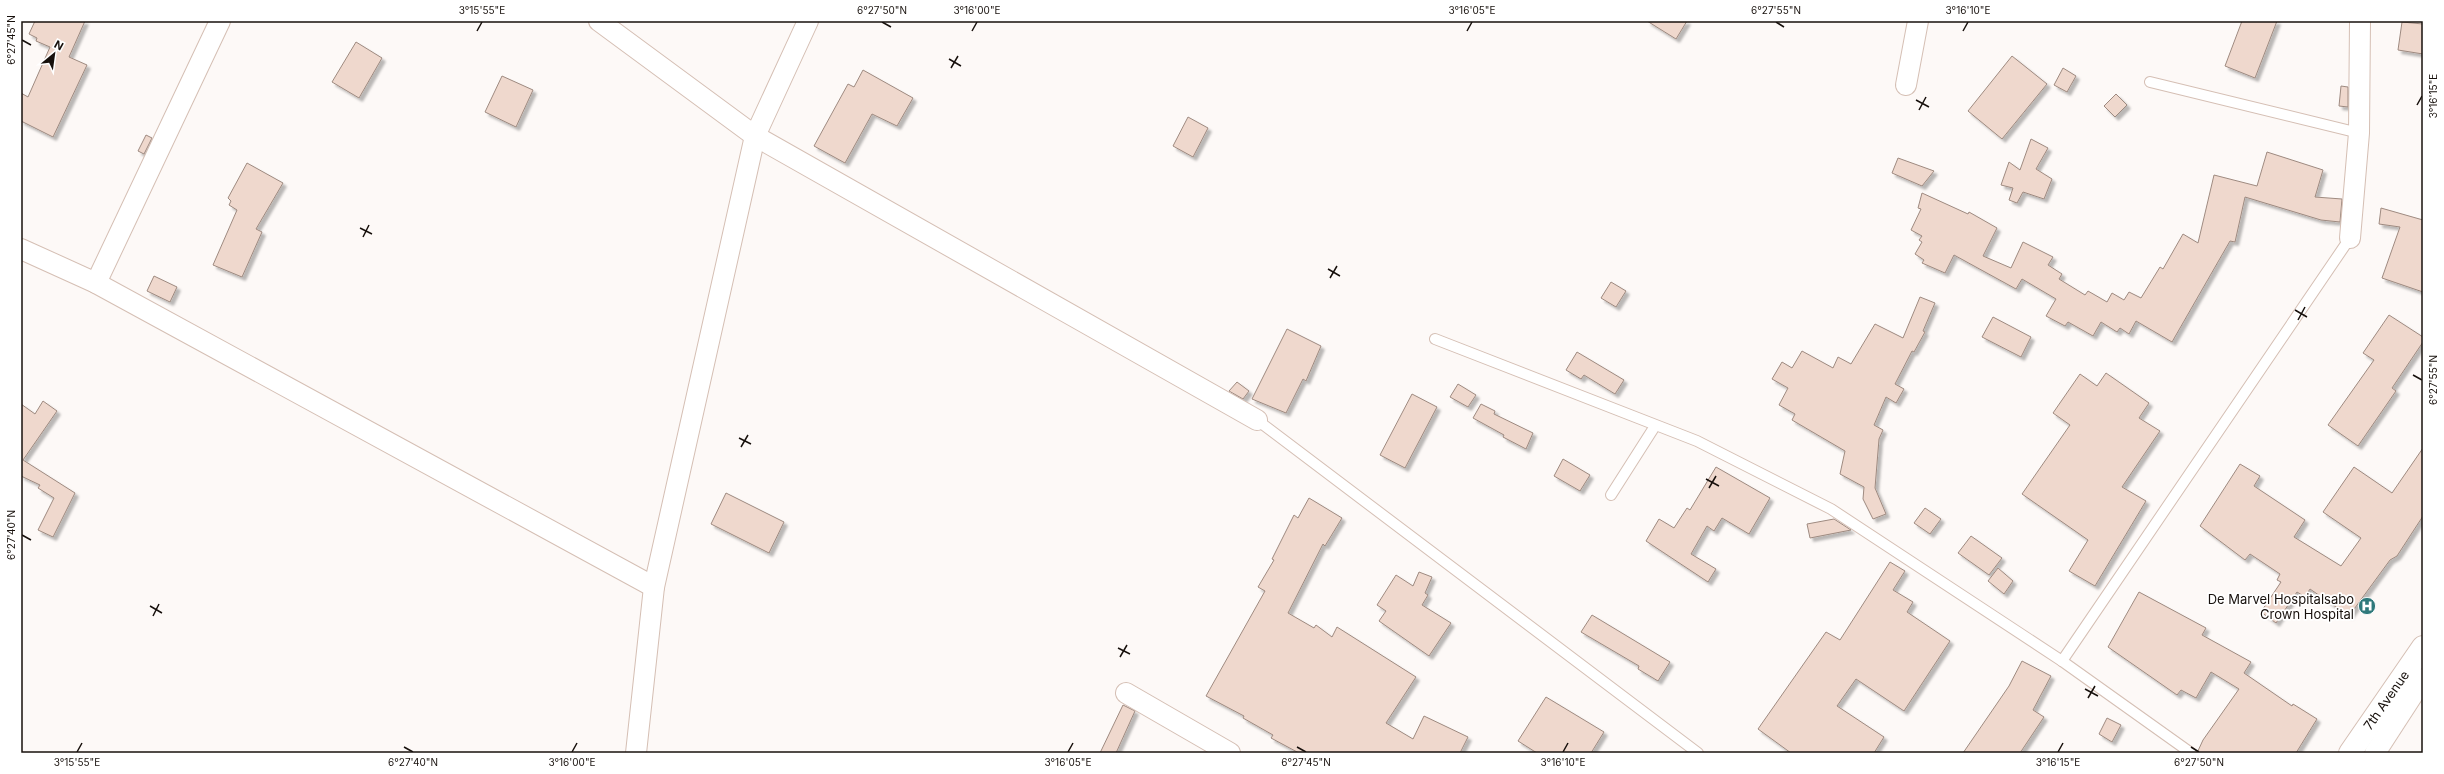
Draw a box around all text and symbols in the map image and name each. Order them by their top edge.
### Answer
text: 3°15'55"E [459,4,505,16]
text: 6°27'50"N [857,4,907,16]
text: 3°16'00"E [953,4,1001,16]
text: 3°16'05"E [1449,4,1495,16]
text: 6°27'55"N [1751,4,1801,16]
text: 3°16'10"E [1946,4,1990,16]
text: 6°27'45"N [5,15,17,65]
north arrow [34,34,74,74]
text: N [52,37,66,53]
text: 3°16'15"E [2427,74,2439,118]
text: 6°27'55"N [2427,355,2439,405]
text: 6°27'40"N [5,510,17,560]
place label: De Marvel Hospitalsabo Crown Hospital [2208,591,2354,622]
hospital icon: De Marvel Hospitalsabo Crown Hospital [2357,596,2377,616]
street label: 7th Avenue [2360,667,2412,733]
text: 3°15'55"E [54,756,100,768]
text: 6°27'40"N [388,756,438,768]
text: 3°16'00"E [548,756,596,768]
text: 3°16'05"E [1045,756,1091,768]
text: 6°27'45"N [1281,756,1331,768]
text: 3°16'10"E [1541,756,1585,768]
text: 3°16'15"E [2036,756,2080,768]
text: 6°27'50"N [2174,756,2224,768]

